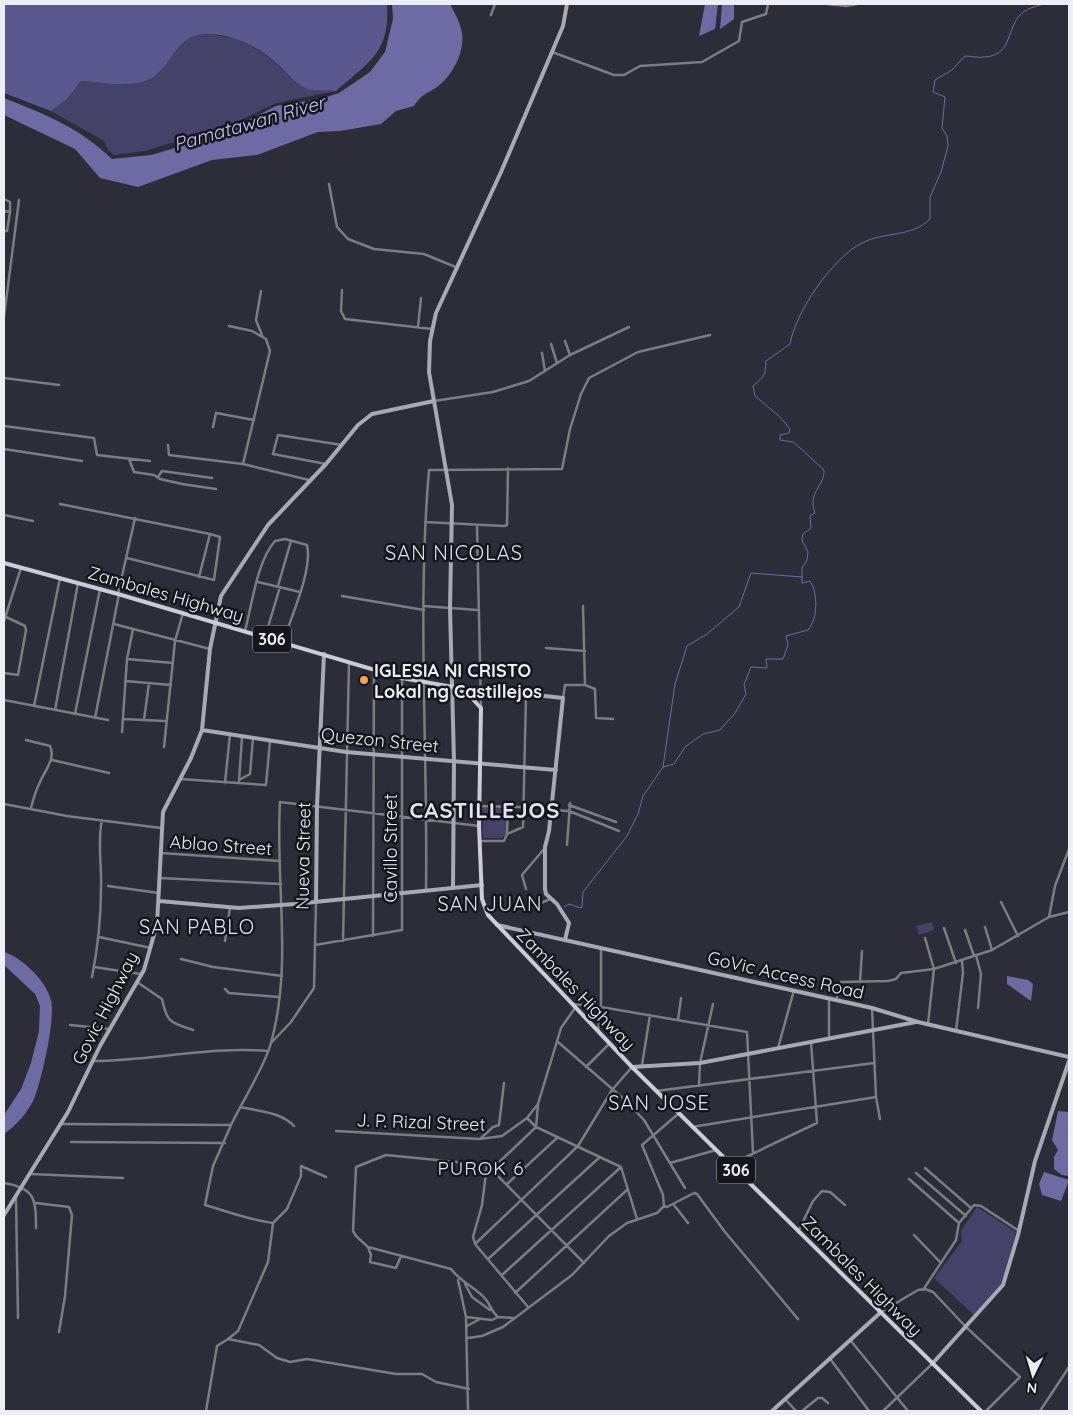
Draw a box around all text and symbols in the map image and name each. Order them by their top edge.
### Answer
water label: Pamatawan River [171,89,330,156]
district label: SAN NICOLAS [385,540,523,565]
street label: Zambales Highway [85,561,247,627]
road number: 306 [253,626,291,652]
place label: IGLESIA NI CRISTO Lokal ng Castillejos [374,659,542,703]
marker: IGLESIA NI CRISTO Lokal ng Castillejos [358,674,370,686]
street label: Quezon Street [320,722,440,758]
street label: Cavillo Street [379,794,402,902]
district label: CASTILLEJOS [410,796,560,824]
street label: Nueva Street [291,802,315,910]
street label: Ablao Street [169,830,273,860]
district label: SAN JUAN [437,891,543,916]
district label: SAN PABLO [139,914,255,939]
street label: Zambales Highway [512,923,640,1055]
street label: GoVic Access Road [705,946,867,1004]
street label: Govic Highway [67,948,143,1068]
district label: SAN JOSE [608,1090,710,1115]
street label: J. P. Rizal Street [356,1108,486,1136]
district label: PUROK 6 [437,1156,525,1180]
road number: 306 [717,1156,755,1184]
street label: Zambales Highway [797,1211,927,1341]
north arrow [1008,1350,1058,1400]
text: N [1026,1379,1038,1397]

